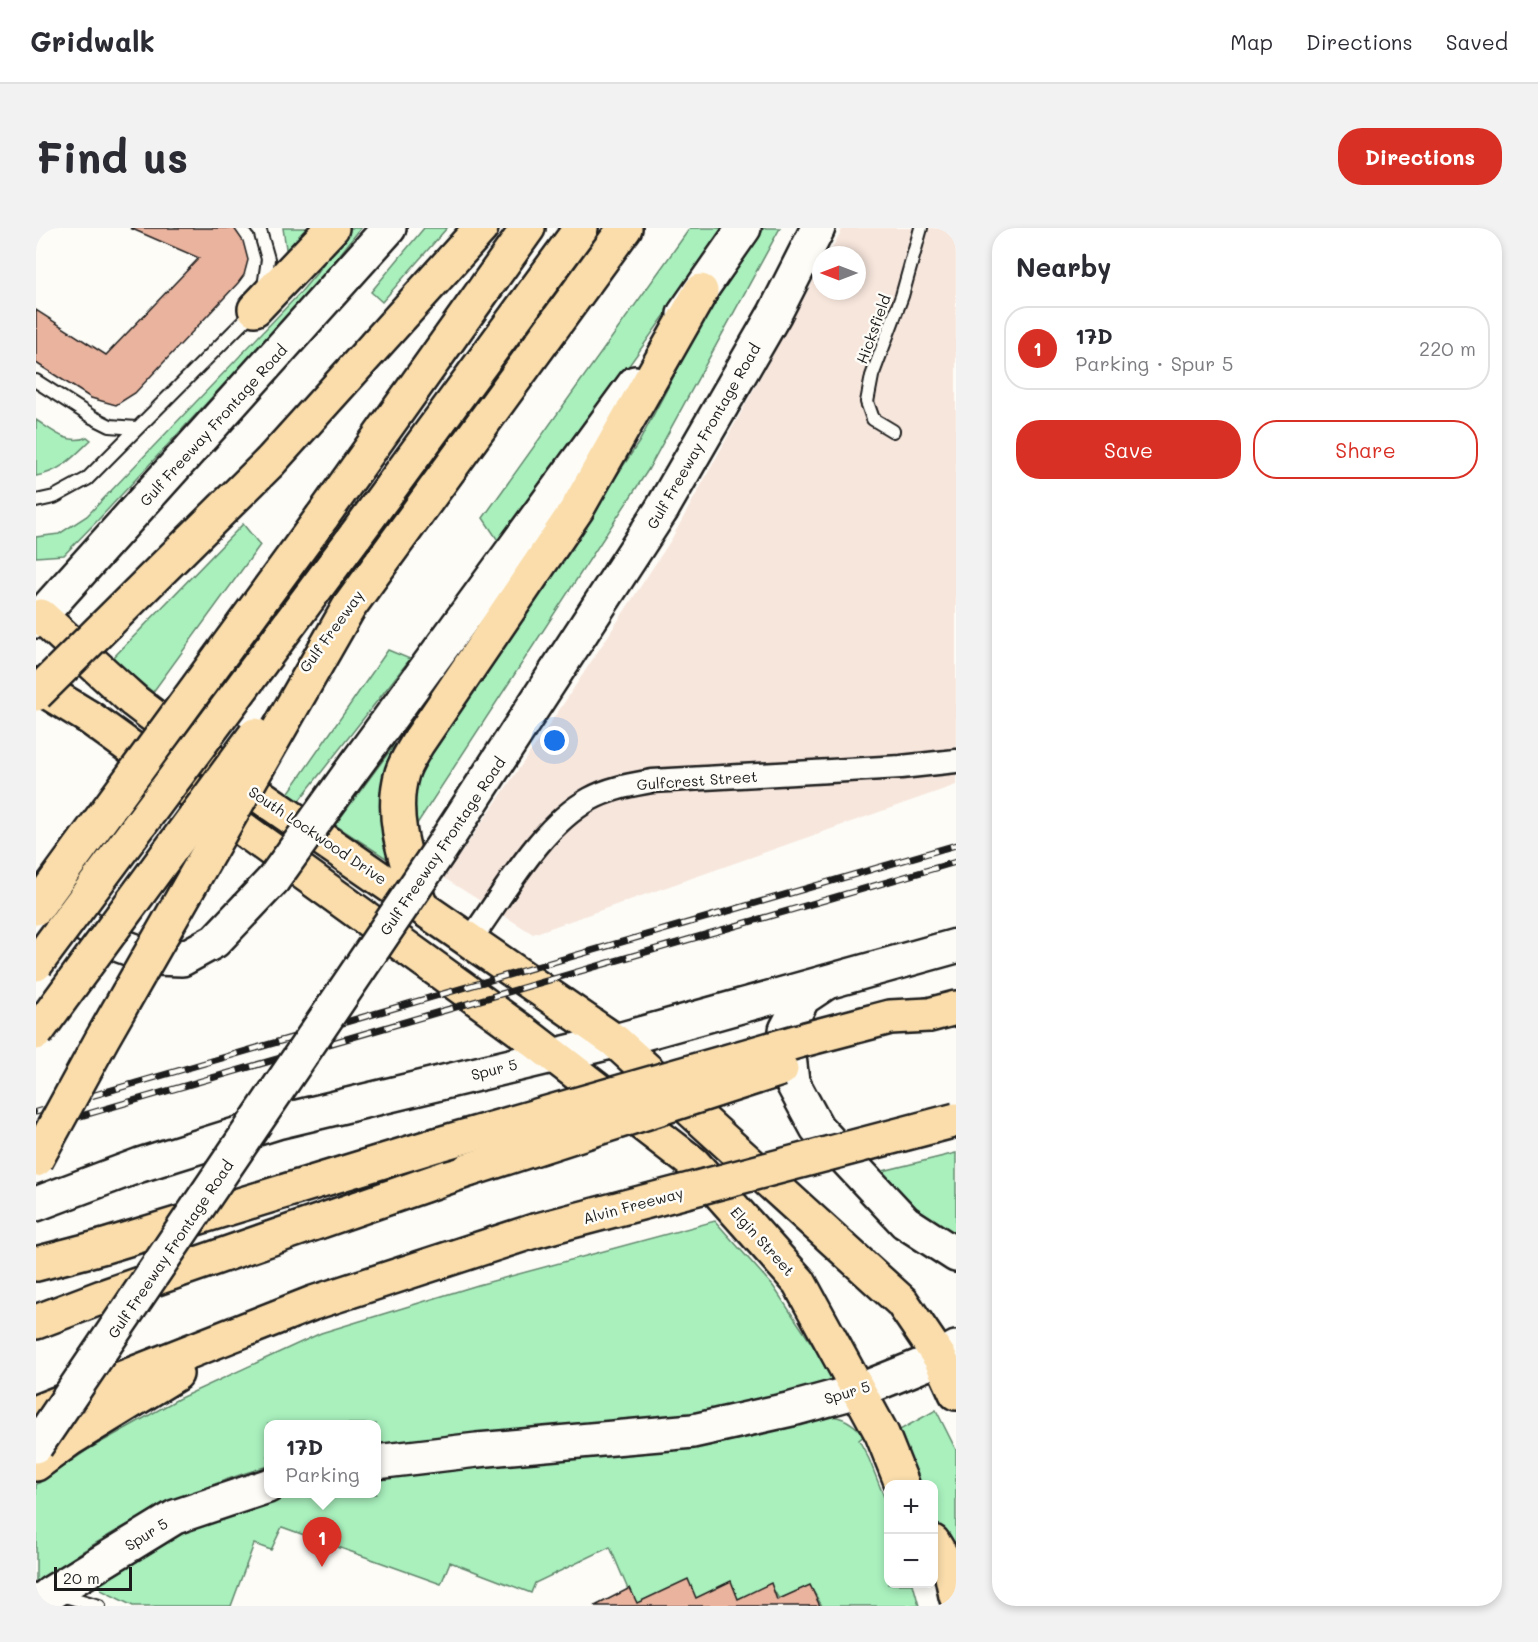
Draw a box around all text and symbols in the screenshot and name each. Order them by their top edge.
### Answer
text: Gridwalk [30,23,155,59]
text: Map [1230,28,1273,55]
text: Directions [1306,28,1413,55]
text: Saved [1446,28,1508,55]
button: Directions [1338,128,1502,185]
text: Find us [36,129,188,184]
north arrow [812,246,866,300]
text: Nearby [1016,250,1111,284]
street label: Hicksfield [851,292,895,366]
text: 17D [1075,321,1113,350]
text: 1 [1033,335,1042,361]
text: 220 m [1419,335,1476,361]
street label: Gulf Freeway Frontage Road [135,340,291,510]
street label: Gulf Freeway Frontage Road [642,340,764,532]
text: Parking · Spur 5 [1075,350,1233,376]
button: Save [1016,420,1241,479]
button: Share [1253,420,1478,479]
street label: Gulf Freeway [294,586,368,676]
your location [540,726,569,755]
street label: Gulf Freeway Frontage Road [375,753,509,939]
street label: Gulfcrest Street [636,766,758,794]
street label: South Lockwood Drive [245,781,391,889]
street label: Spur 5 [469,1054,519,1084]
street label: Gulf Freeway Frontage Road [103,1156,237,1342]
street label: Alvin Freeway [581,1182,686,1228]
street label: Elgin Street [727,1202,799,1280]
street label: Spur 5 [822,1376,872,1408]
popup [264,1420,381,1498]
text: 17D [285,1432,323,1461]
text: Parking [285,1461,360,1487]
map controls [884,1480,938,1588]
button: + [884,1480,938,1534]
street label: Spur 5 [121,1513,171,1555]
pin: 1 [302,1518,342,1567]
button: − [884,1534,938,1588]
scale bar [54,1564,132,1592]
text: 20 m [63,1567,100,1588]

